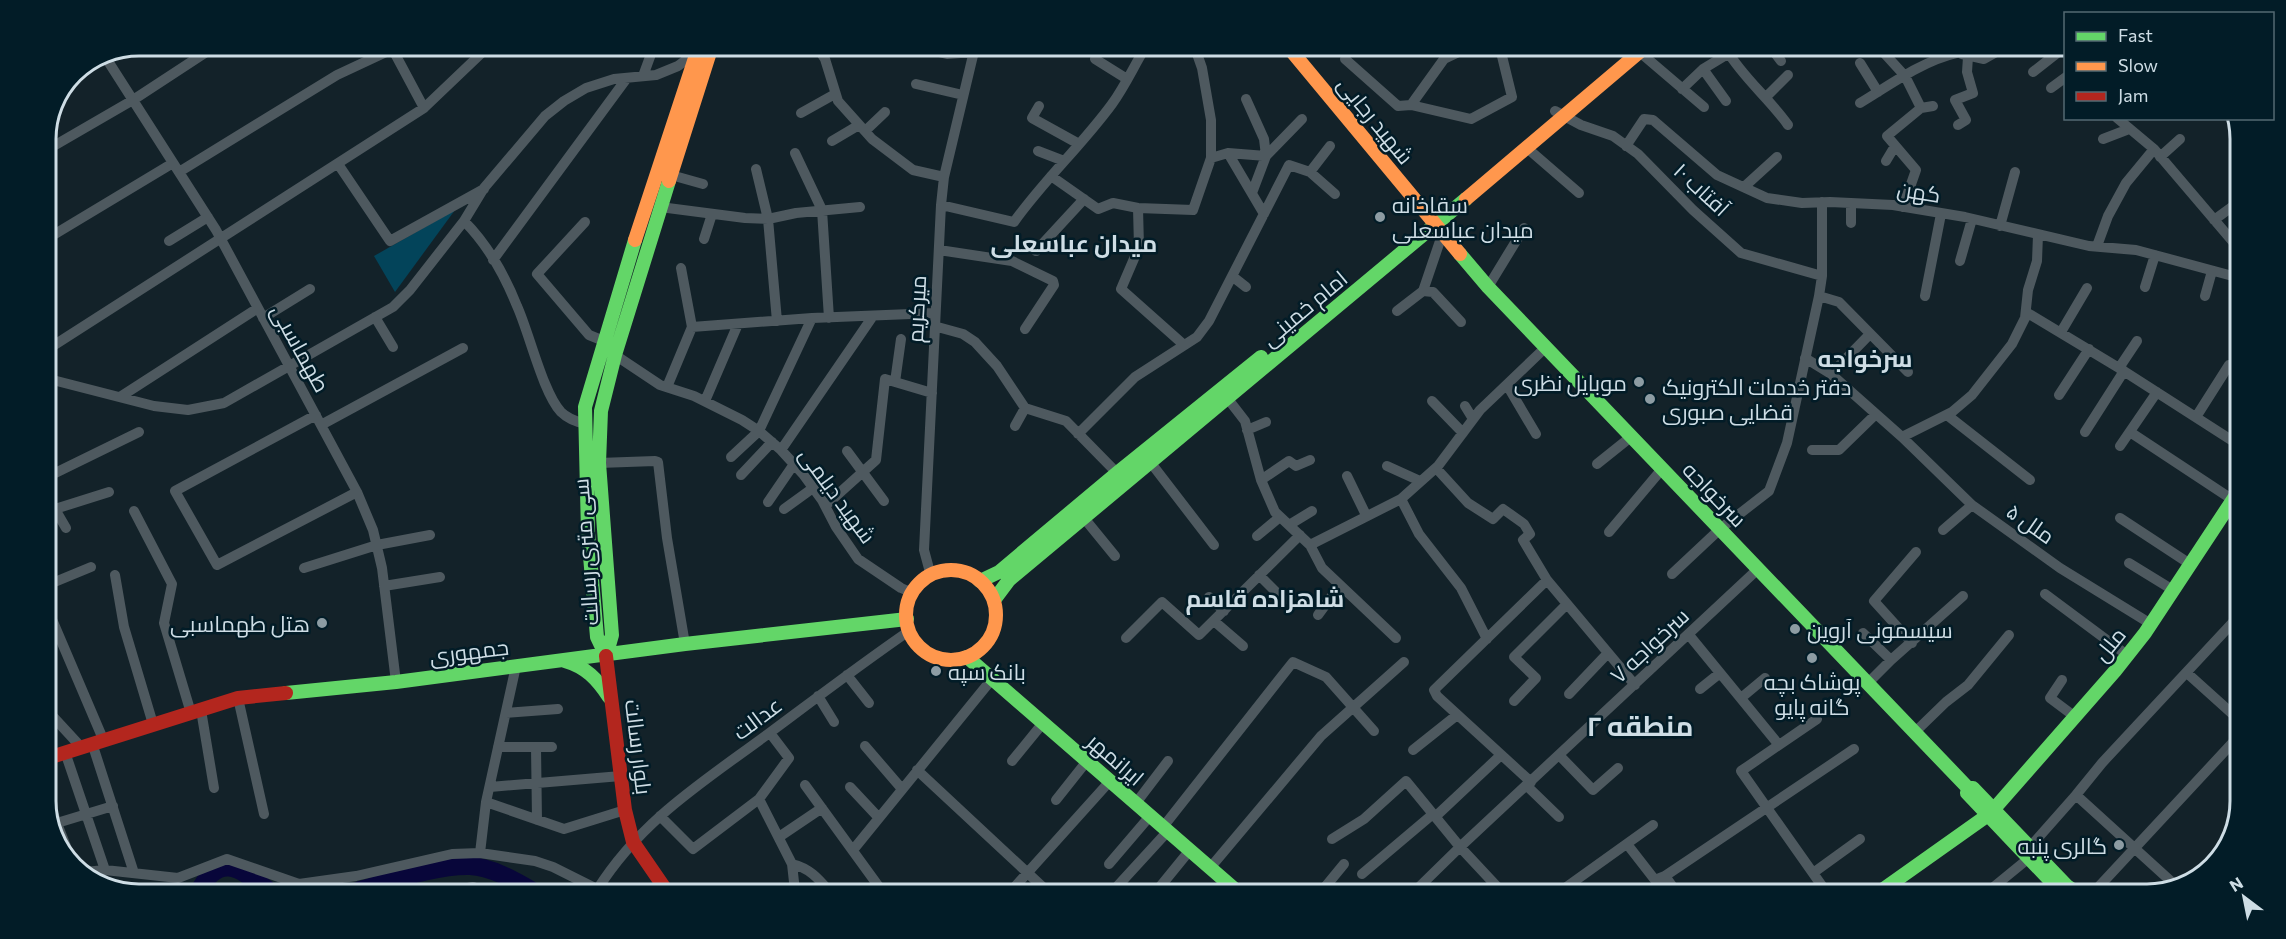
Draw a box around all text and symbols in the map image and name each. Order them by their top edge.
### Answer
legend [2064,12,2274,120]
text: Fast [2118,24,2153,46]
text: Slow [2118,54,2158,76]
street label: شهید رجایی [1332,71,1420,170]
text: Jam [2118,84,2148,106]
street label: ۱۰ آفتاب [1669,157,1735,221]
street label: کهن [1895,174,1943,209]
place label: سقاخانه میدان عباسعلی [1392,191,1534,244]
marker: سقاخانه میدان عباسعلی [1373,210,1387,224]
district label: میدان عباسعلی [991,228,1157,258]
street label: امام خمینی [1256,264,1354,354]
street label: میرکریم [901,274,934,344]
street label: طهماسبی [265,299,336,397]
district label: سرخواجه [1817,343,1913,373]
place label: موبایل نظری [1514,369,1627,397]
place label: دفتر خدمات الکترونیک قضایی صبوری [1662,373,1851,426]
marker: موبایل نظری [1632,375,1646,389]
marker: دفتر خدمات الکترونیک قضایی صبوری [1643,392,1657,406]
street label: شهید دیلمی [793,441,882,549]
street label: سرخواجه [1677,456,1753,532]
street label: سی متری رسالت [566,477,605,626]
street label: ملل ۵ [2001,497,2060,550]
district label: شاهزاده قاسم [1186,583,1344,615]
street label: سرخواجه ۷ [1604,602,1694,688]
place label: هتل طهماسبی [170,610,310,638]
marker: هتل طهماسبی [315,616,329,630]
place label: سیسمونی آروین [1807,616,1953,644]
street label: ملل [2087,621,2132,667]
marker: سیسمونی آروین [1788,622,1802,636]
street label: جمهوری [428,633,510,670]
marker: پوشاک بچه گانه پایو [1805,651,1819,665]
place label: بانک سپه [948,658,1026,686]
marker: بانک سپه [929,664,943,678]
place label: پوشاک بچه گانه پایو [1764,668,1860,722]
street label: عدالت [727,691,787,745]
street label: بلوار رسالت [620,698,658,796]
district label: منطقه ۲ [1586,708,1694,742]
street label: ایرانمهر [1080,726,1150,792]
place label: گالری پنبه [2018,832,2107,861]
marker: گالری پنبه [2112,838,2126,852]
north arrow [2214,867,2274,927]
text: N [2226,873,2246,895]

